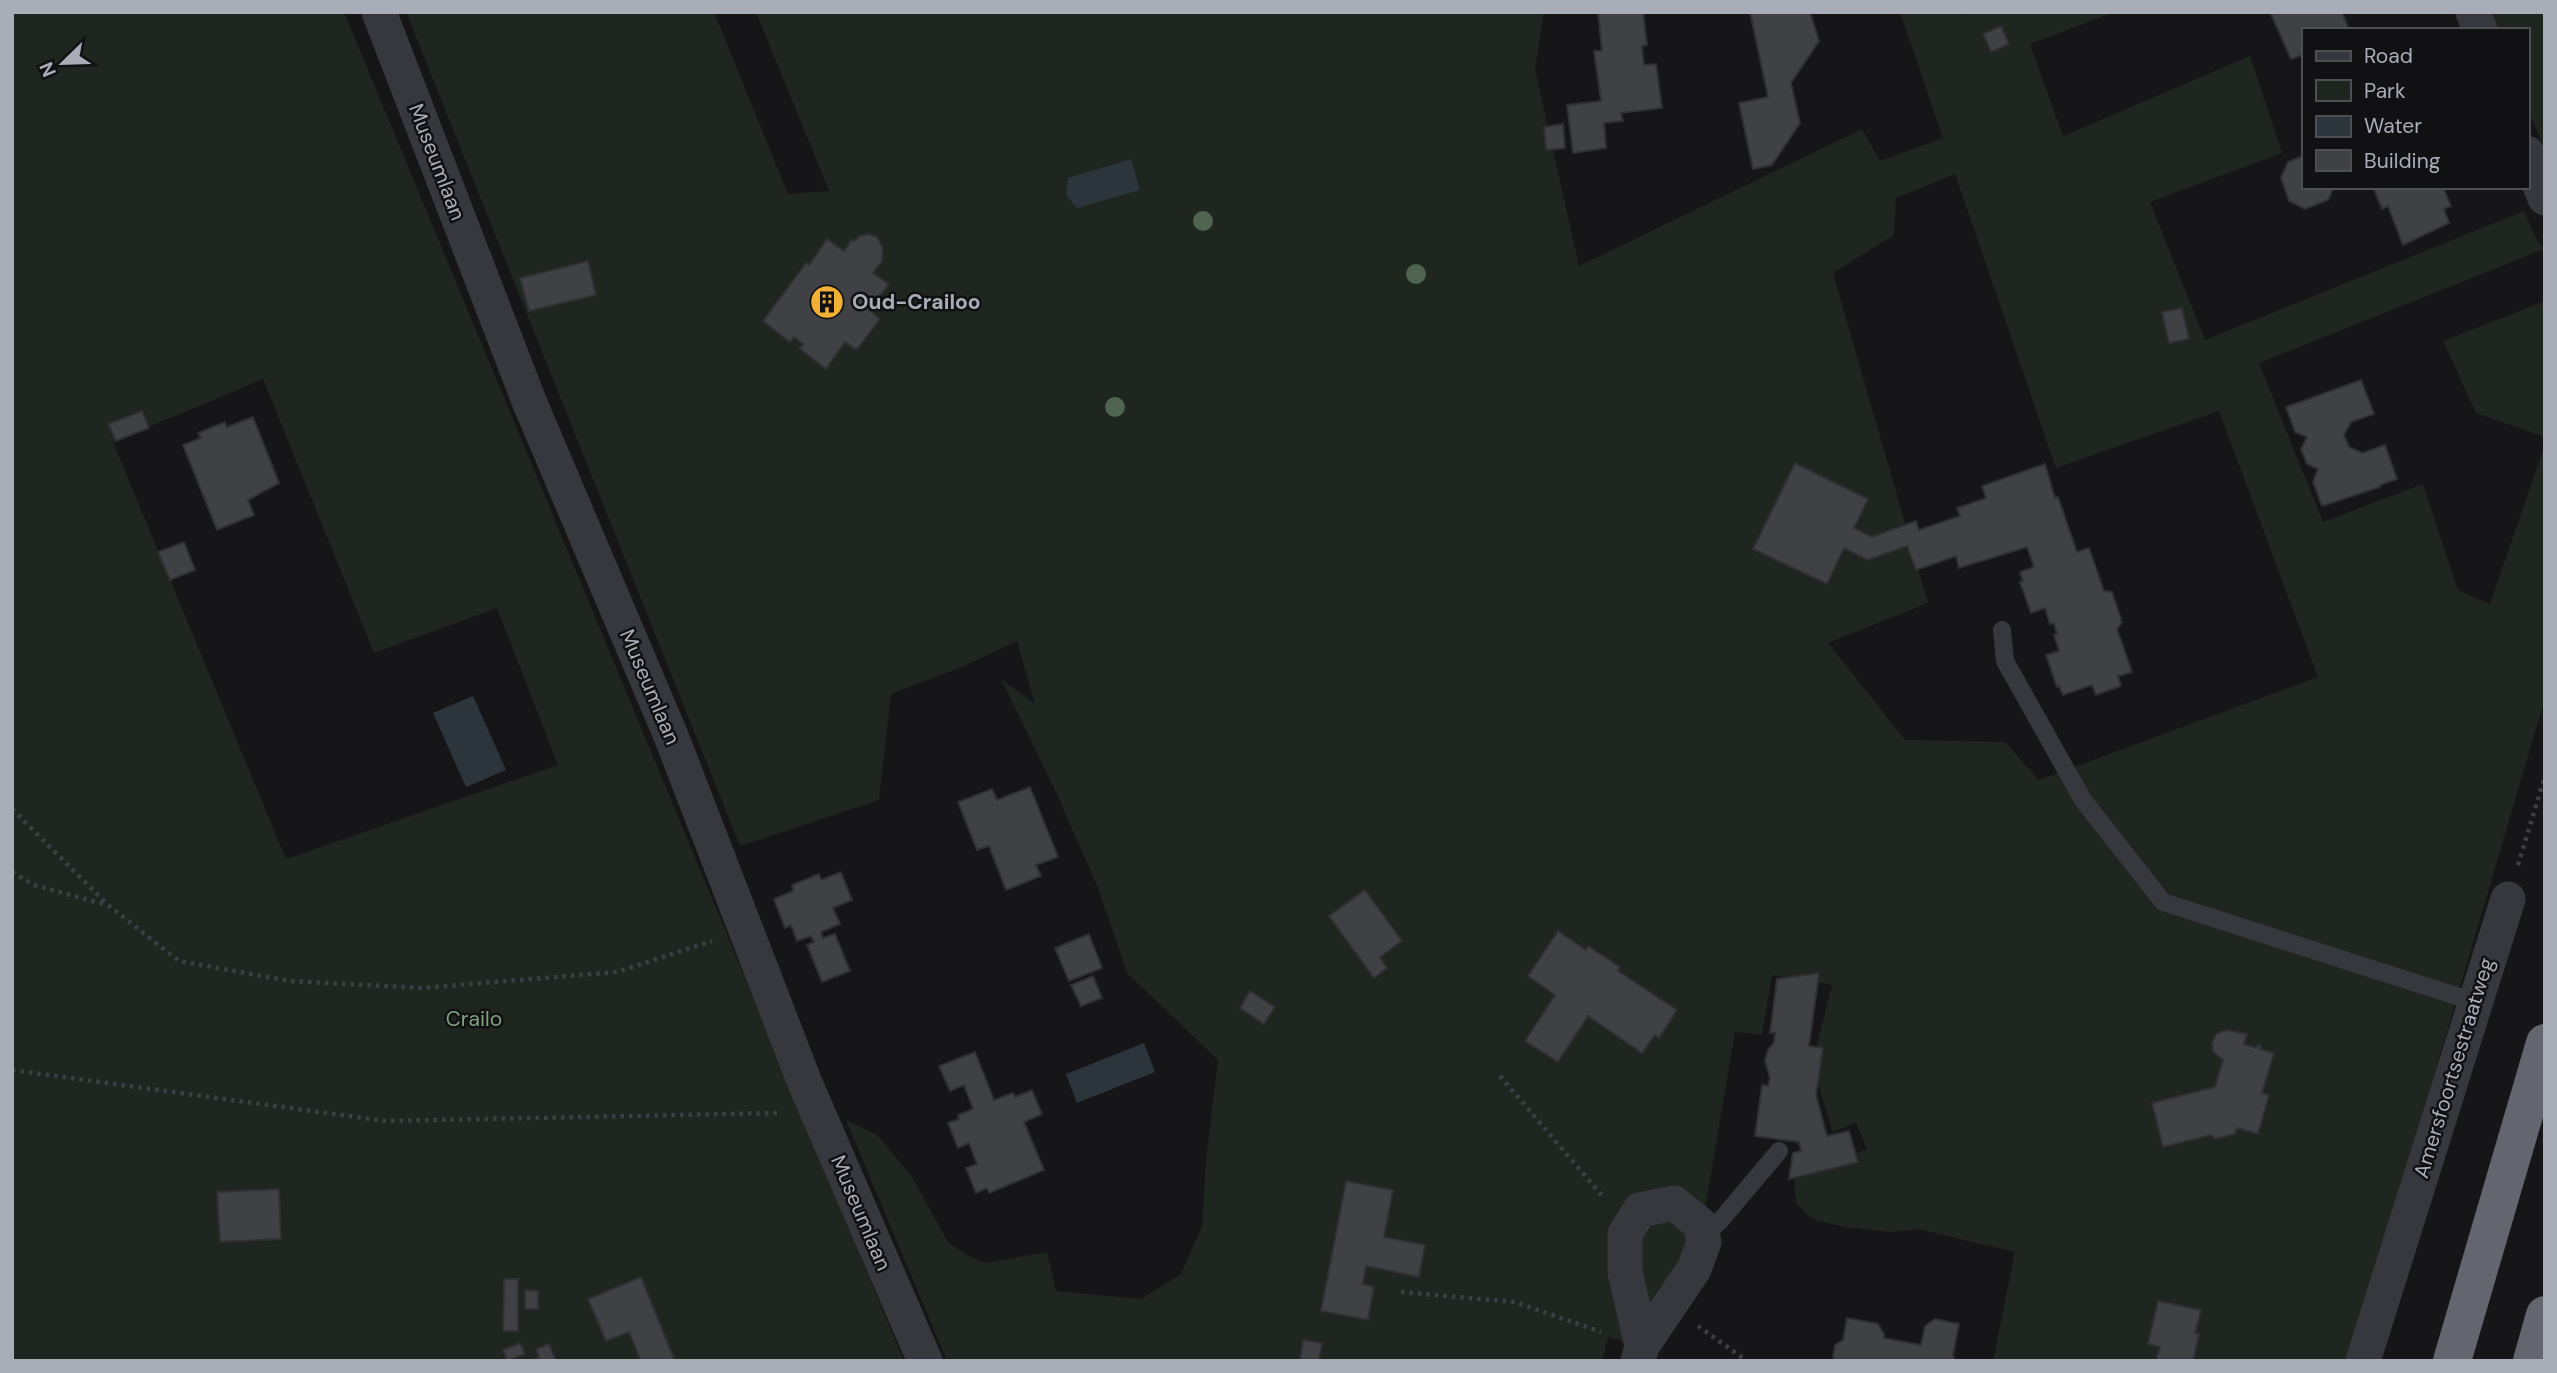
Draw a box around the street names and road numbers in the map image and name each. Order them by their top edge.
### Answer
street label: Museumlaan [402,100,472,224]
street label: Museumlaan [613,625,687,749]
street label: Amersfoortsestraatweg [2407,954,2501,1182]
street label: Museumlaan [824,1151,898,1275]

